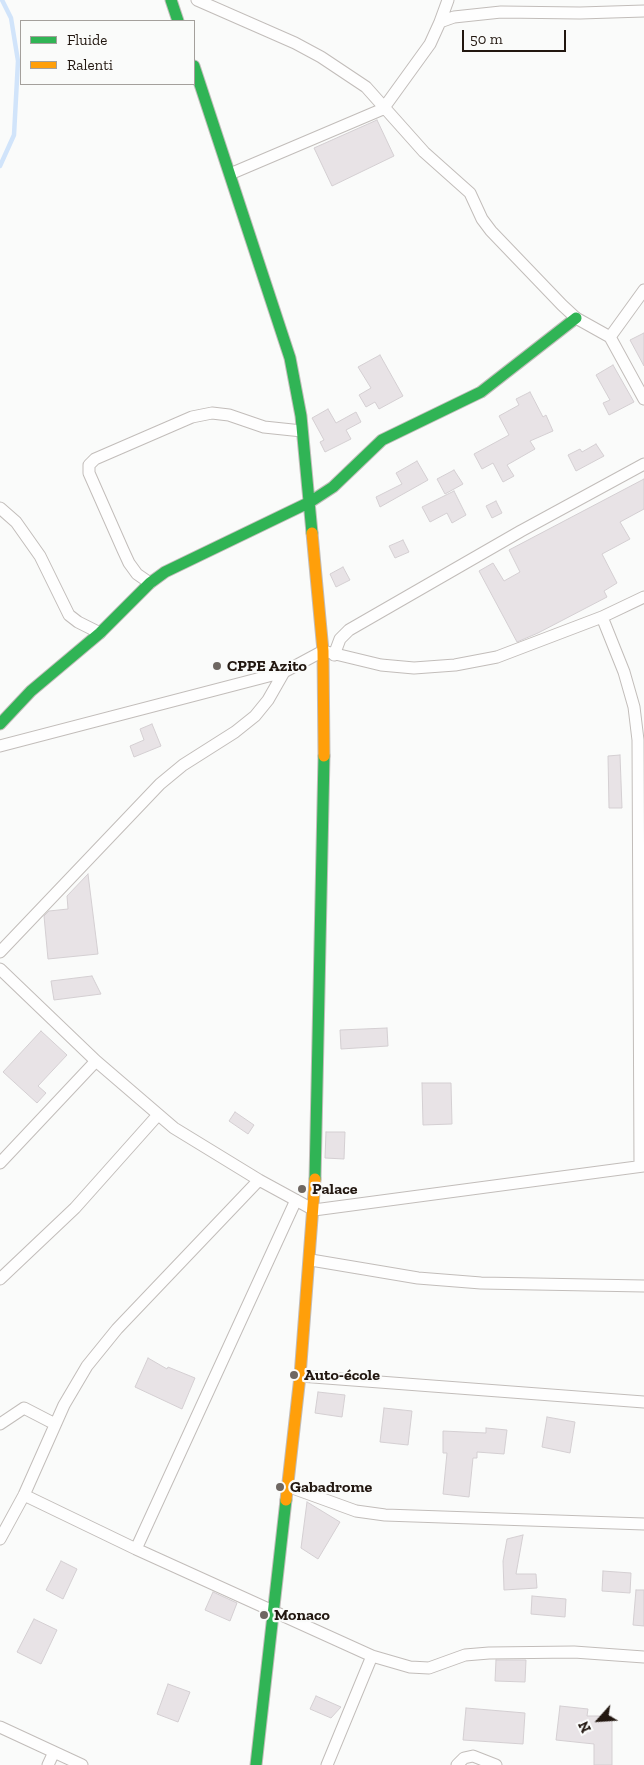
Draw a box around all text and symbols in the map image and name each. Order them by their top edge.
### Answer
legend [20,20,195,85]
scale bar [464,20,568,52]
text: 50 m [470,30,503,48]
text: Fluide [67,31,107,49]
text: Ralenti [67,56,113,74]
place label: CPPE Azito [227,656,307,676]
marker: CPPE Azito [211,660,223,672]
place label: Palace [312,1179,357,1199]
marker: Palace [296,1183,308,1195]
place label: Auto-école [304,1365,380,1385]
marker: Auto-école [288,1369,300,1381]
place label: Gabadrome [290,1477,372,1497]
marker: Gabadrome [274,1481,286,1493]
place label: Monaco [274,1605,330,1625]
marker: Monaco [258,1609,270,1621]
north arrow [574,1695,624,1745]
text: N [575,1718,595,1735]

